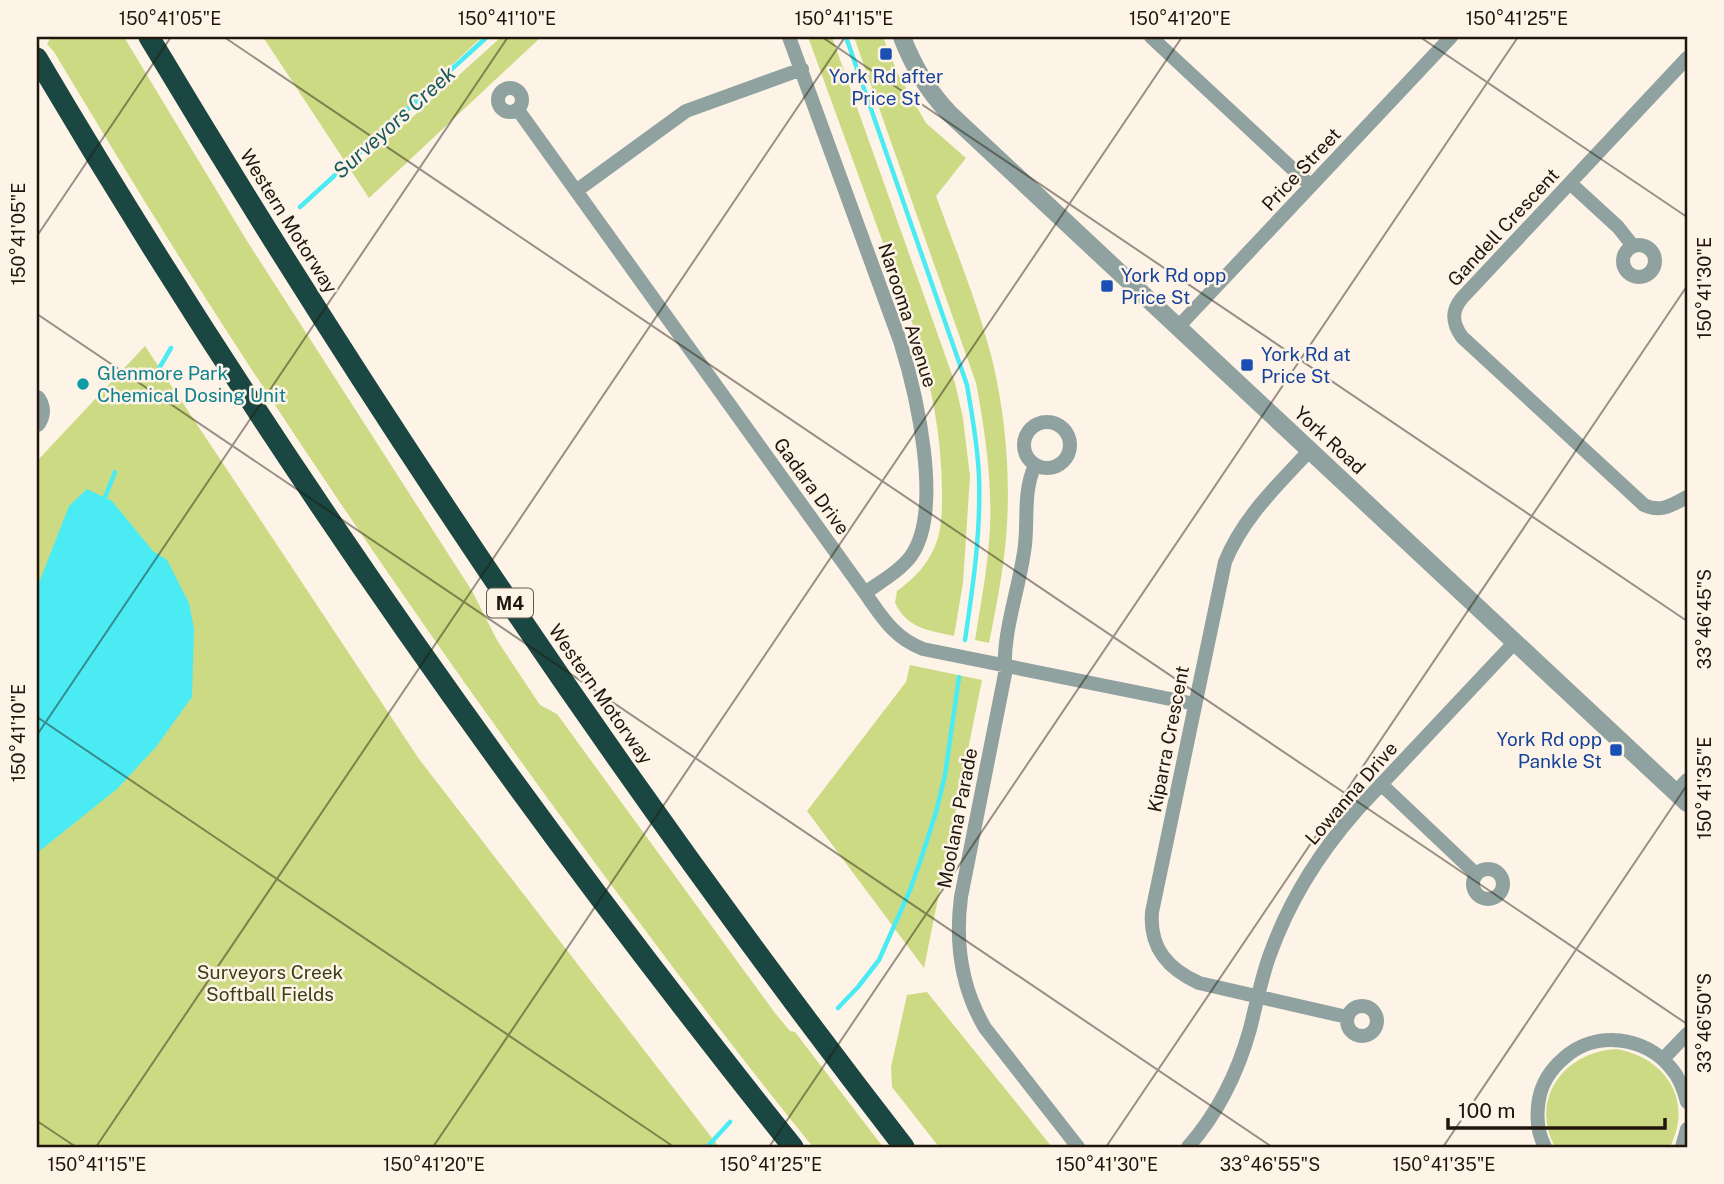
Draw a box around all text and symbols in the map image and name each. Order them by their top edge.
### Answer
text: 150°41'05"E [119,8,221,29]
text: 150°41'10"E [458,8,556,29]
text: 150°41'15"E [795,8,894,29]
text: 150°41'20"E [1129,8,1231,29]
text: 150°41'25"E [1466,8,1568,29]
marker: York Rd after Price St [878,46,894,62]
water label: Surveyors Creek [328,60,461,184]
place label: York Rd after Price St [829,65,943,109]
street label: Price Street [1257,123,1345,215]
street label: Western Motorway [236,145,342,297]
street label: Gandell Crescent [1443,164,1563,290]
text: 150°41'05"E [8,183,29,285]
text: 150°41'30"E [1694,237,1715,339]
street label: Narooma Avenue [874,240,942,390]
place label: York Rd opp Price St [1121,264,1226,308]
marker: York Rd opp Price St [1099,278,1115,294]
place label: York Rd at Price St [1261,343,1351,387]
marker: York Rd at Price St [1239,357,1255,373]
place label: Glenmore Park Chemical Dosing Unit [97,362,286,406]
marker: Glenmore Park Chemical Dosing Unit [75,376,91,392]
street label: York Road [1290,402,1370,478]
street label: Gadara Drive [770,433,854,539]
text: 33°46'45"S [1694,569,1715,669]
road number: M4 [487,588,533,618]
street label: Western Motorway [544,620,658,768]
street label: Kiparra Crescent [1143,664,1193,814]
text: 150°41'10"E [8,684,29,782]
place label: York Rd opp Pankle St [1497,728,1602,772]
text: 150°41'35"E [1694,736,1715,840]
street label: Lowanna Drive [1300,737,1402,849]
marker: York Rd opp Pankle St [1608,742,1624,758]
street label: Moolana Parade [933,746,981,890]
park label: Surveyors Creek Softball Fields [197,961,344,1005]
text: 33°46'50"S [1694,973,1715,1073]
scale bar [1448,1086,1664,1130]
text: 100 m [1458,1098,1515,1123]
text: 150°41'15"E [48,1154,147,1175]
text: 150°41'20"E [383,1154,485,1175]
text: 150°41'25"E [720,1154,822,1175]
text: 150°41'30"E [1056,1154,1158,1175]
text: 33°46'55"S [1220,1154,1320,1175]
text: 150°41'35"E [1392,1154,1496,1175]

